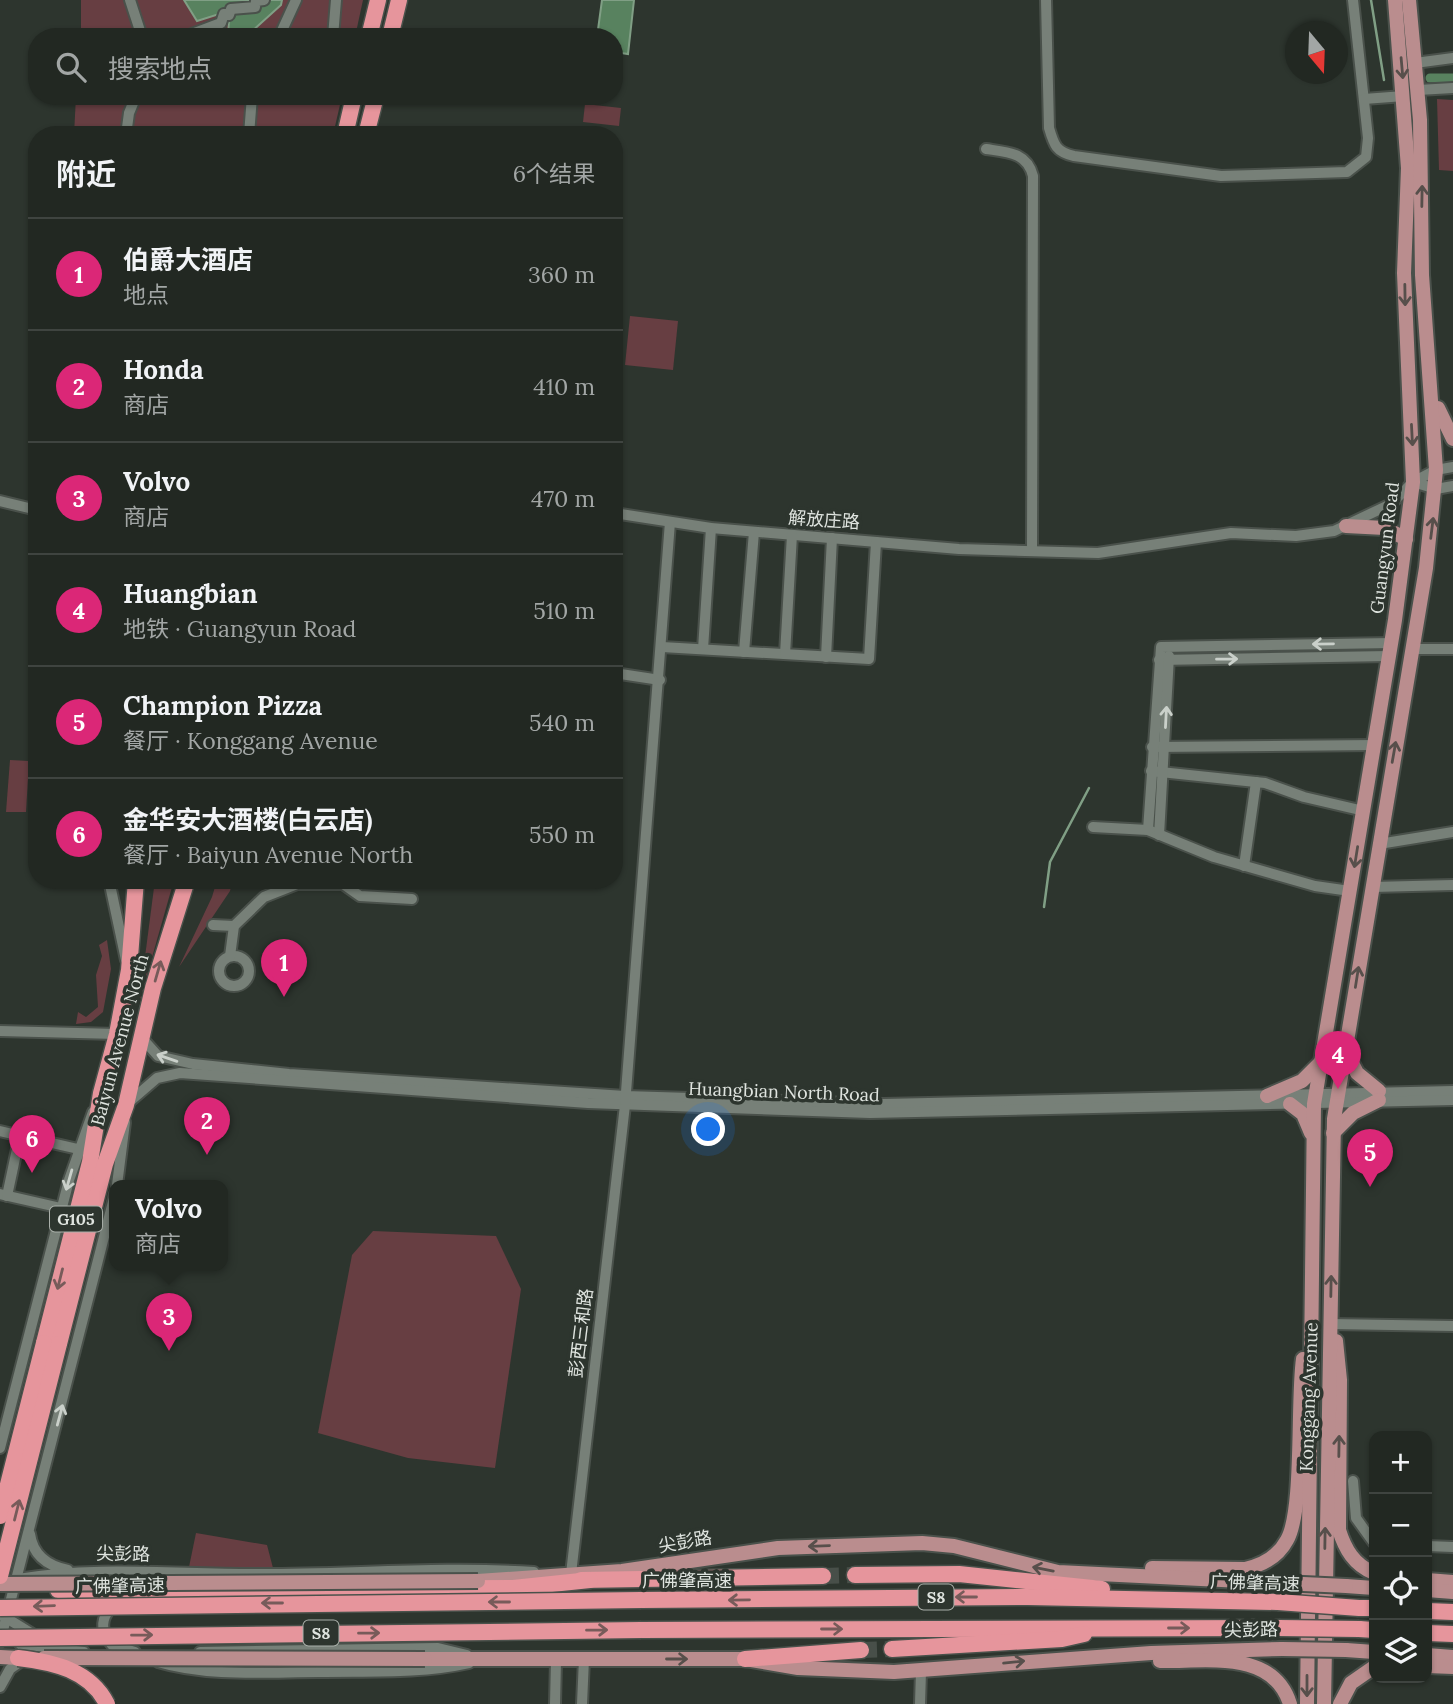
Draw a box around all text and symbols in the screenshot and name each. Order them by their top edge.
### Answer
north arrow [1285,21,1348,84]
search box [28,28,623,105]
icon: search [52,48,90,86]
text: 搜索地点 [108,52,212,85]
one-way arrow [1395,56,1408,79]
text: 附近 [56,155,116,193]
text: 6个结果 [513,159,595,188]
one-way arrow [1415,185,1428,208]
text: 伯爵大酒店 [123,243,253,276]
text: 1 [74,260,84,289]
text: 360 m [528,260,595,289]
text: 地点 [123,280,169,309]
one-way arrow [1398,283,1411,306]
text: Honda [123,353,204,386]
text: 2 [73,372,85,401]
text: 410 m [533,372,595,401]
text: 商店 [123,390,169,419]
one-way arrow [1406,423,1419,446]
text: Volvo [123,465,190,498]
street label: Guangyun Road [1365,480,1404,615]
text: 3 [73,484,85,513]
text: 470 m [531,484,595,513]
text: 商店 [123,502,169,531]
street label: 解放庄路 [787,506,861,533]
one-way arrow [1425,517,1438,540]
text: Huangbian [123,577,258,610]
text: 4 [73,596,85,625]
text: 510 m [533,596,595,625]
text: 地铁 · Guangyun Road [123,614,356,643]
one-way arrow [1312,637,1335,651]
one-way arrow [1215,652,1238,666]
text: Champion Pizza [123,689,322,722]
one-way arrow [1159,706,1172,729]
text: 5 [73,708,85,737]
text: 540 m [529,708,595,737]
text: 餐厅 · Konggang Avenue [123,726,378,755]
one-way arrow [1388,741,1401,764]
text: 金华安大酒楼(白云店) [123,803,372,836]
text: 6 [72,820,86,849]
text: 550 m [529,820,595,849]
text: 餐厅 · Baiyun Avenue North [123,840,413,869]
one-way arrow [1349,845,1362,868]
pin: 1 [261,939,307,997]
street label: Baiyun Avenue North [86,951,154,1128]
one-way arrow [153,960,166,982]
one-way arrow [1351,966,1364,989]
pin: 4 [1315,1031,1361,1089]
one-way arrow [157,1051,179,1063]
street label: Huangbian North Road [688,1077,880,1106]
pin: 2 [184,1097,230,1155]
your location [691,1112,725,1146]
pin: 6 [9,1115,55,1173]
pin: 5 [1347,1129,1393,1187]
one-way arrow [61,1169,74,1191]
popup [109,1180,228,1271]
text: Volvo [135,1192,202,1225]
road number: G105 [50,1206,102,1232]
text: 商店 [135,1229,181,1258]
one-way arrow [53,1268,66,1290]
one-way arrow [1325,1275,1338,1298]
street label: 彭西三和路 [564,1287,597,1379]
pin: 3 [146,1293,192,1351]
street label: Konggang Avenue [1294,1322,1323,1472]
one-way arrow [54,1404,67,1427]
map controls [1369,1431,1432,1683]
button: + [1369,1431,1432,1494]
one-way arrow [1332,1435,1346,1458]
button: − [1369,1494,1432,1557]
one-way arrow [11,1499,24,1522]
street label: 尖彭路 [656,1525,713,1558]
one-way arrow [1318,1527,1332,1550]
one-way arrow [808,1539,831,1552]
street label: 尖彭路 [96,1542,150,1565]
button: locate [1369,1557,1432,1620]
one-way arrow [1032,1562,1055,1575]
street label: 广佛肇高速 [642,1569,732,1592]
street label: 广佛肇高速 [1210,1569,1300,1596]
street label: 广佛肇高速 [75,1573,165,1598]
road number: S8 [918,1584,954,1610]
one-way arrow [955,1590,978,1604]
one-way arrow [727,1593,750,1606]
one-way arrow [488,1595,511,1609]
one-way arrow [260,1596,283,1610]
one-way arrow [33,1600,56,1613]
street label: 尖彭路 [1224,1618,1278,1641]
road number: S8 [304,1620,338,1646]
button: layers [1369,1620,1432,1683]
one-way arrow [1168,1621,1191,1635]
one-way arrow [820,1622,843,1636]
one-way arrow [585,1623,608,1637]
one-way arrow [357,1626,380,1640]
one-way arrow [130,1629,153,1642]
one-way arrow [665,1652,688,1666]
one-way arrow [1002,1656,1025,1669]
one-way arrow [1300,1674,1314,1697]

